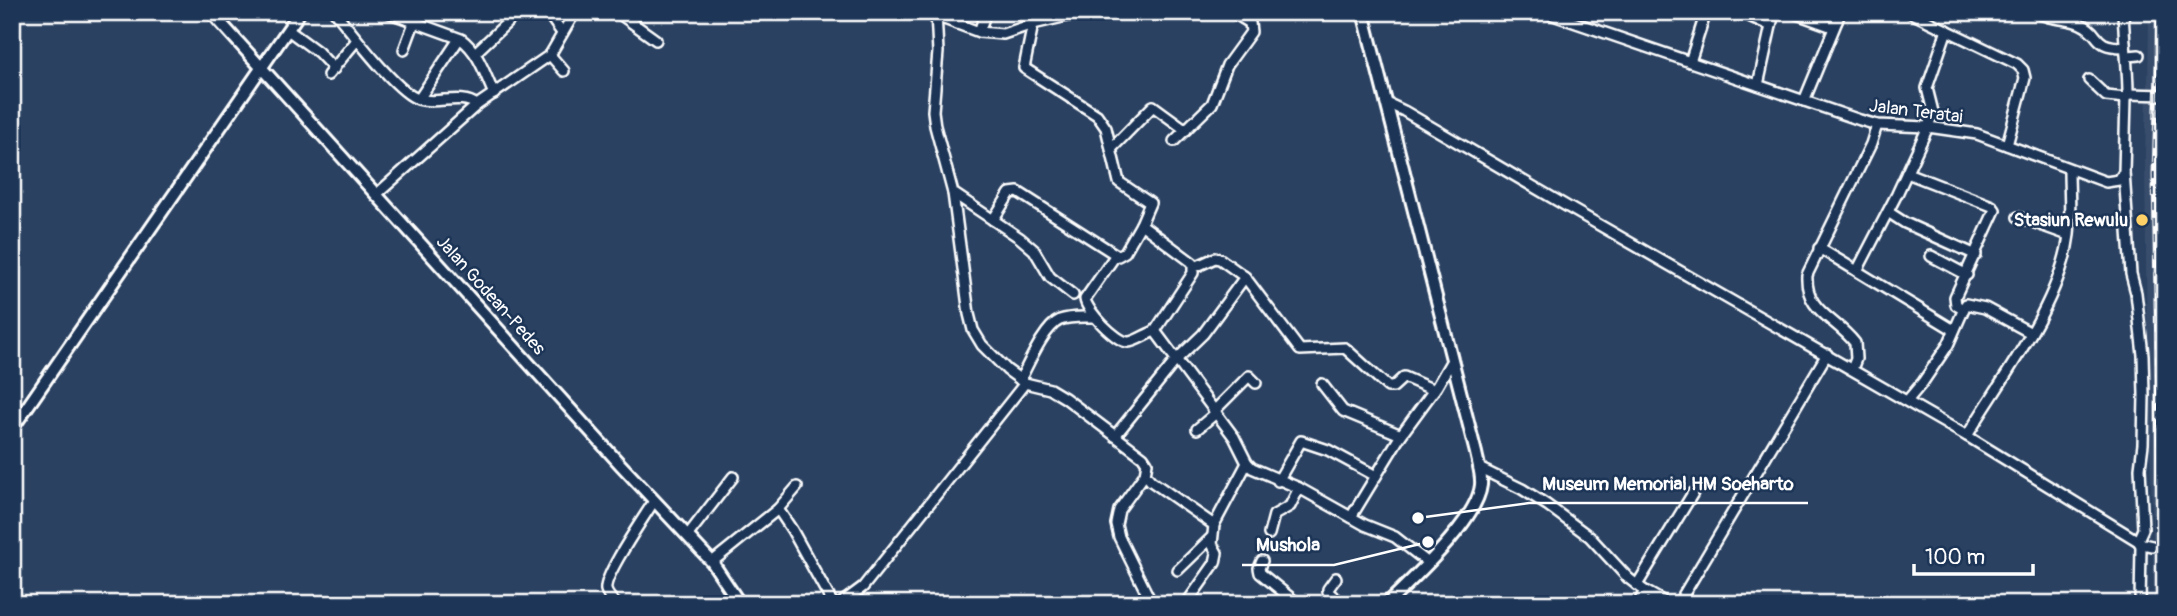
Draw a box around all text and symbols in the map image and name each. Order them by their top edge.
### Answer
street label: Jalan Teratai [1868,94,1964,129]
place label: Stasiun Rewulu [2014,209,2128,232]
marker: Stasiun Rewulu [2134,212,2150,228]
street label: Jalan Godean-Pedes [431,231,550,360]
callout: Museum Memorial HM Soeharto [1529,463,1808,503]
text: Museum Memorial HM Soeharto [1542,472,1795,496]
callout: Mushola [1242,525,1334,565]
scale bar [1914,532,2034,576]
text: Mushola [1256,533,1320,557]
text: 100 m [1925,544,1985,571]

